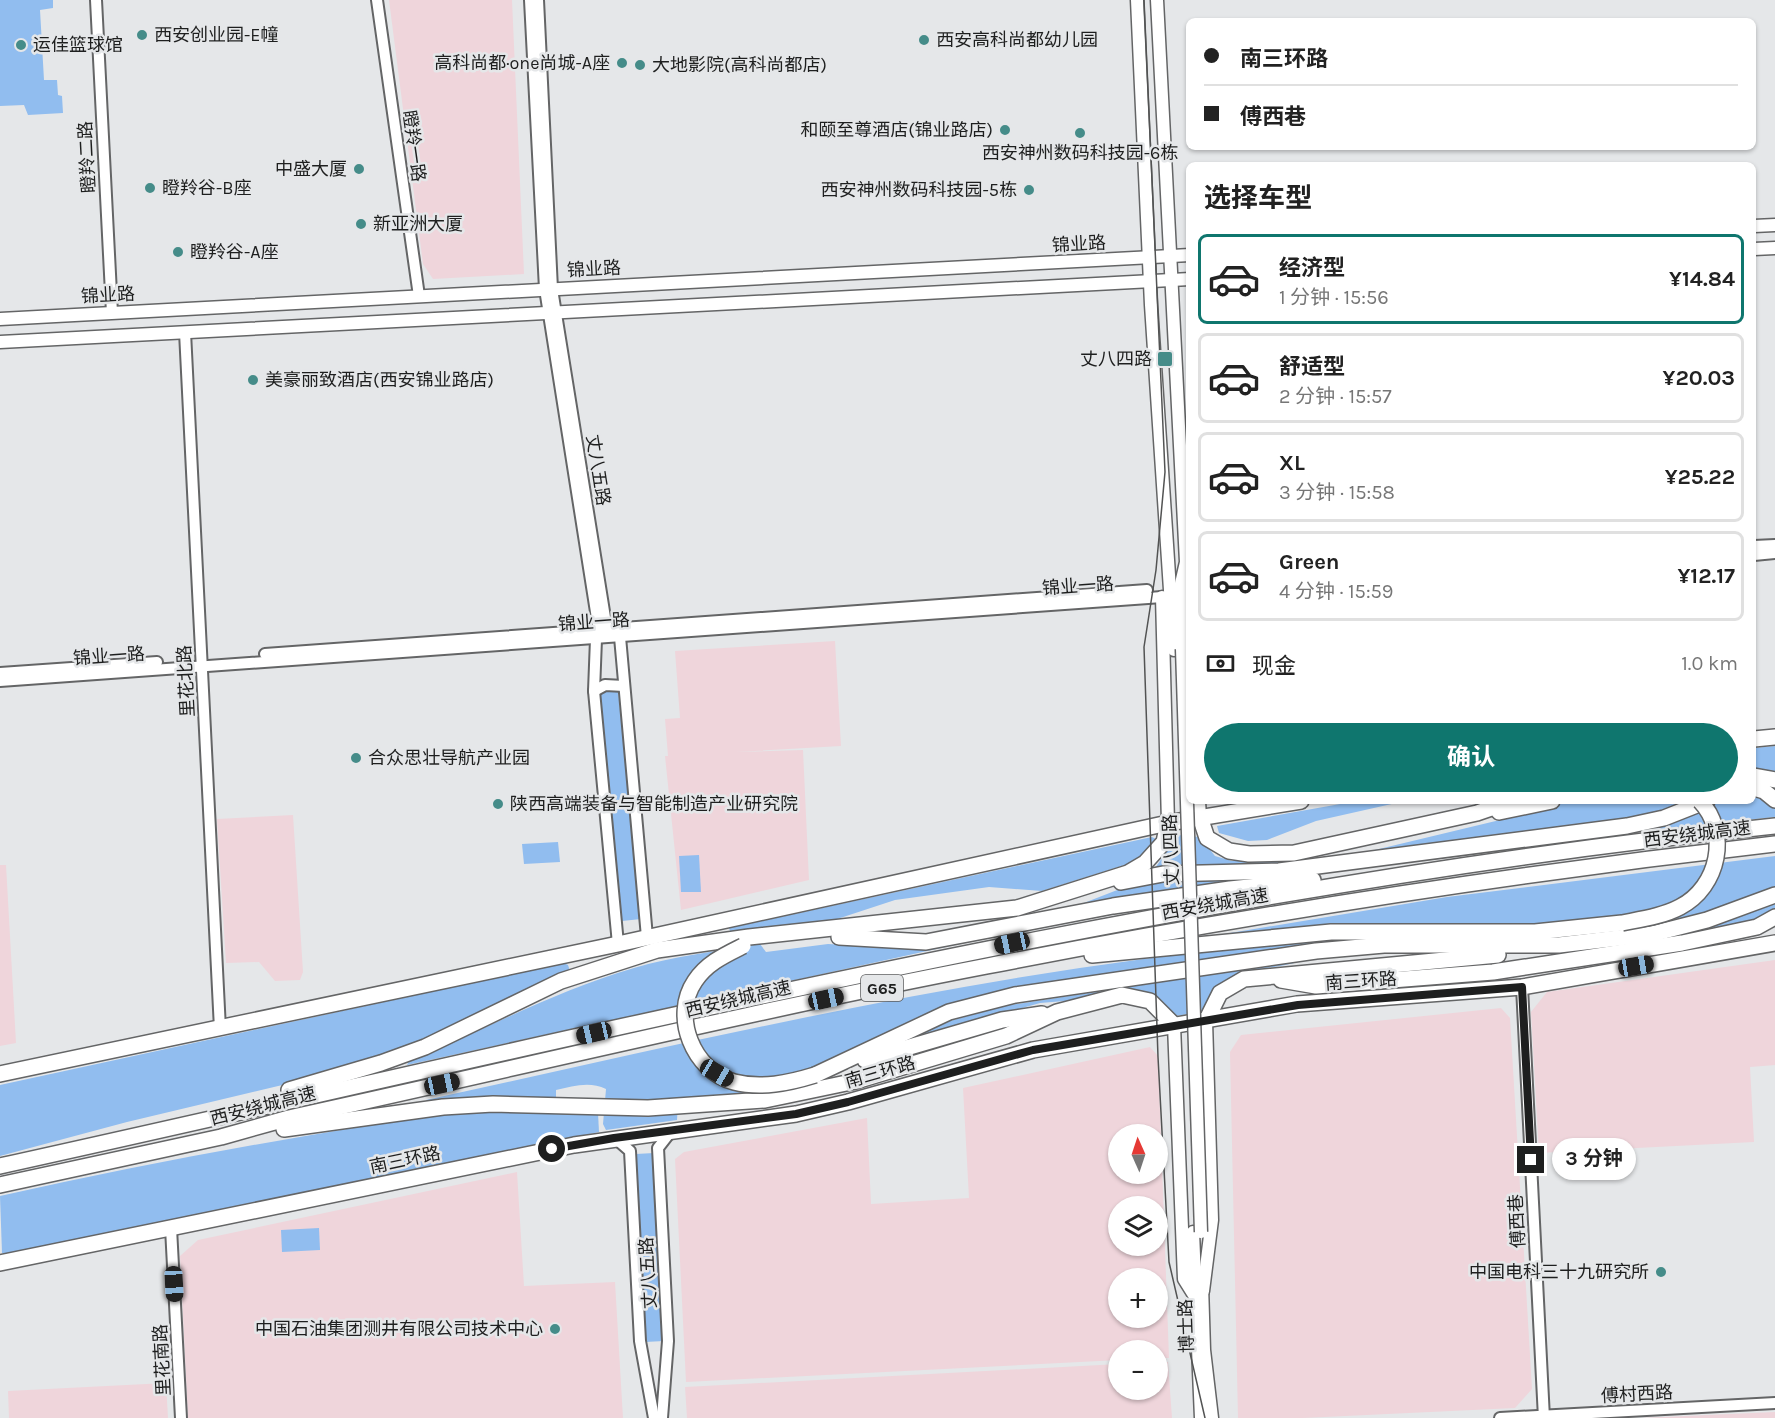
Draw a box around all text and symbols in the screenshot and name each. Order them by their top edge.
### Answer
place label: 西安创业园-E幢 [154,24,278,46]
marker: 西安创业园-E幢 [135,28,149,42]
place label: 西安高科尚都幼儿园 [936,29,1098,51]
marker: 西安高科尚都幼儿园 [917,33,931,47]
place label: 运佳篮球馆 [33,34,123,56]
marker: 运佳篮球馆 [14,38,28,52]
text: 南三环路 [1240,46,1328,72]
place label: 高科尚都·one尚城-A座 [434,52,610,74]
place label: 大地影院(高科尚都店) [652,54,827,76]
marker: 高科尚都·one尚城-A座 [615,56,629,70]
marker: 大地影院(高科尚都店) [633,58,647,72]
text: 傅西巷 [1240,104,1306,130]
street label: 瞪羚一路 [398,109,430,183]
place label: 和颐至尊酒店(锦业路店) [800,119,993,141]
street label: 瞪羚二路 [74,120,100,194]
marker: 和颐至尊酒店(锦业路店) [998,123,1012,137]
marker: 西安神州数码科技园-6栋 [1073,126,1087,140]
place label: 西安神州数码科技园-6栋 [982,142,1178,164]
place label: 中盛大厦 [275,158,347,180]
marker: 中盛大厦 [352,162,366,176]
place label: 瞪羚谷-B座 [162,177,251,199]
place label: 西安神州数码科技园-5栋 [821,179,1017,201]
marker: 瞪羚谷-B座 [143,181,157,195]
text: 选择车型 [1204,182,1312,214]
marker: 西安神州数码科技园-5栋 [1022,183,1036,197]
place label: 新亚洲大厦 [373,213,463,235]
marker: 新亚洲大厦 [354,217,368,231]
street label: 锦业路 [1051,232,1107,256]
place label: 瞪羚谷-A座 [190,241,279,263]
marker: 瞪羚谷-A座 [171,245,185,259]
icon: car [1207,252,1261,306]
text: 经济型 [1279,255,1345,281]
street label: 锦业路 [566,257,622,281]
text: ¥14.84 [1669,266,1735,292]
street label: 锦业路 [80,283,136,307]
text: 1 分钟 · 15:56 [1279,286,1389,309]
place label: 丈八四路 [1080,348,1152,370]
marker: 丈八四路 [1156,350,1174,368]
icon: car [1207,351,1261,405]
text: 舒适型 [1279,354,1345,380]
text: ¥20.03 [1663,365,1735,391]
place label: 美豪丽致酒店(西安锦业路店) [265,369,494,391]
marker: 美豪丽致酒店(西安锦业路店) [246,373,260,387]
text: 2 分钟 · 15:57 [1279,385,1392,408]
street label: 丈八五路 [582,433,614,507]
icon: car [1207,450,1261,504]
text: XL [1279,450,1305,476]
text: ¥25.22 [1665,464,1735,490]
text: 3 分钟 · 15:58 [1279,481,1395,504]
icon: car [1207,549,1261,603]
text: Green [1279,549,1340,575]
text: ¥12.17 [1677,563,1735,589]
street label: 锦业一路 [1041,573,1115,599]
text: 4 分钟 · 15:59 [1279,580,1393,603]
street label: 锦业一路 [557,609,631,635]
street label: 锦业一路 [72,643,146,669]
street label: 里花北路 [173,644,199,718]
icon: cash [1204,647,1237,680]
text: 1.0 km [1681,652,1738,675]
text: 现金 [1252,653,1296,679]
button: 确认 [1204,723,1738,792]
place label: 合众思壮导航产业园 [368,747,530,769]
marker: 合众思壮导航产业园 [349,751,363,765]
place label: 陕西高端装备与智能制造产业研究院 [510,793,798,815]
marker: 陕西高端装备与智能制造产业研究院 [491,797,505,811]
street label: 丈八四路 [1159,814,1183,886]
street label: 西安绕城高速 [1642,817,1752,851]
street label: 西安绕城高速 [1160,884,1270,924]
car [993,930,1031,956]
car [1617,954,1655,978]
street label: 南三环路 [1324,968,1398,994]
road number: G65 [861,975,903,1001]
street label: 西安绕城高速 [683,976,793,1022]
car [807,986,845,1012]
car [574,1020,614,1046]
street label: 南三环路 [842,1052,918,1092]
car [697,1056,737,1090]
car [423,1071,461,1097]
street label: 西安绕城高速 [208,1082,318,1130]
north arrow [1108,1124,1168,1184]
map controls [1108,1124,1168,1400]
route start [538,1135,565,1162]
callout: 3 分钟 [1552,1139,1636,1181]
street label: 南三环路 [367,1142,443,1178]
route end [1517,1146,1544,1173]
text: 3 分钟 [1565,1147,1623,1170]
street label: 傅西巷 [1505,1193,1529,1249]
button: layers [1108,1196,1168,1256]
street label: 丈八五路 [635,1236,661,1310]
place label: 中国电科三十九研究所 [1469,1261,1649,1283]
marker: 中国电科三十九研究所 [1654,1265,1668,1279]
car [164,1266,184,1302]
button: + [1108,1268,1168,1328]
street label: 博士路 [1174,1299,1198,1353]
place label: 中国石油集团测井有限公司技术中心 [255,1318,543,1340]
marker: 中国石油集团测井有限公司技术中心 [548,1322,562,1336]
street label: 里花南路 [149,1323,175,1397]
button: − [1108,1340,1168,1400]
street label: 傅村西路 [1600,1381,1674,1407]

